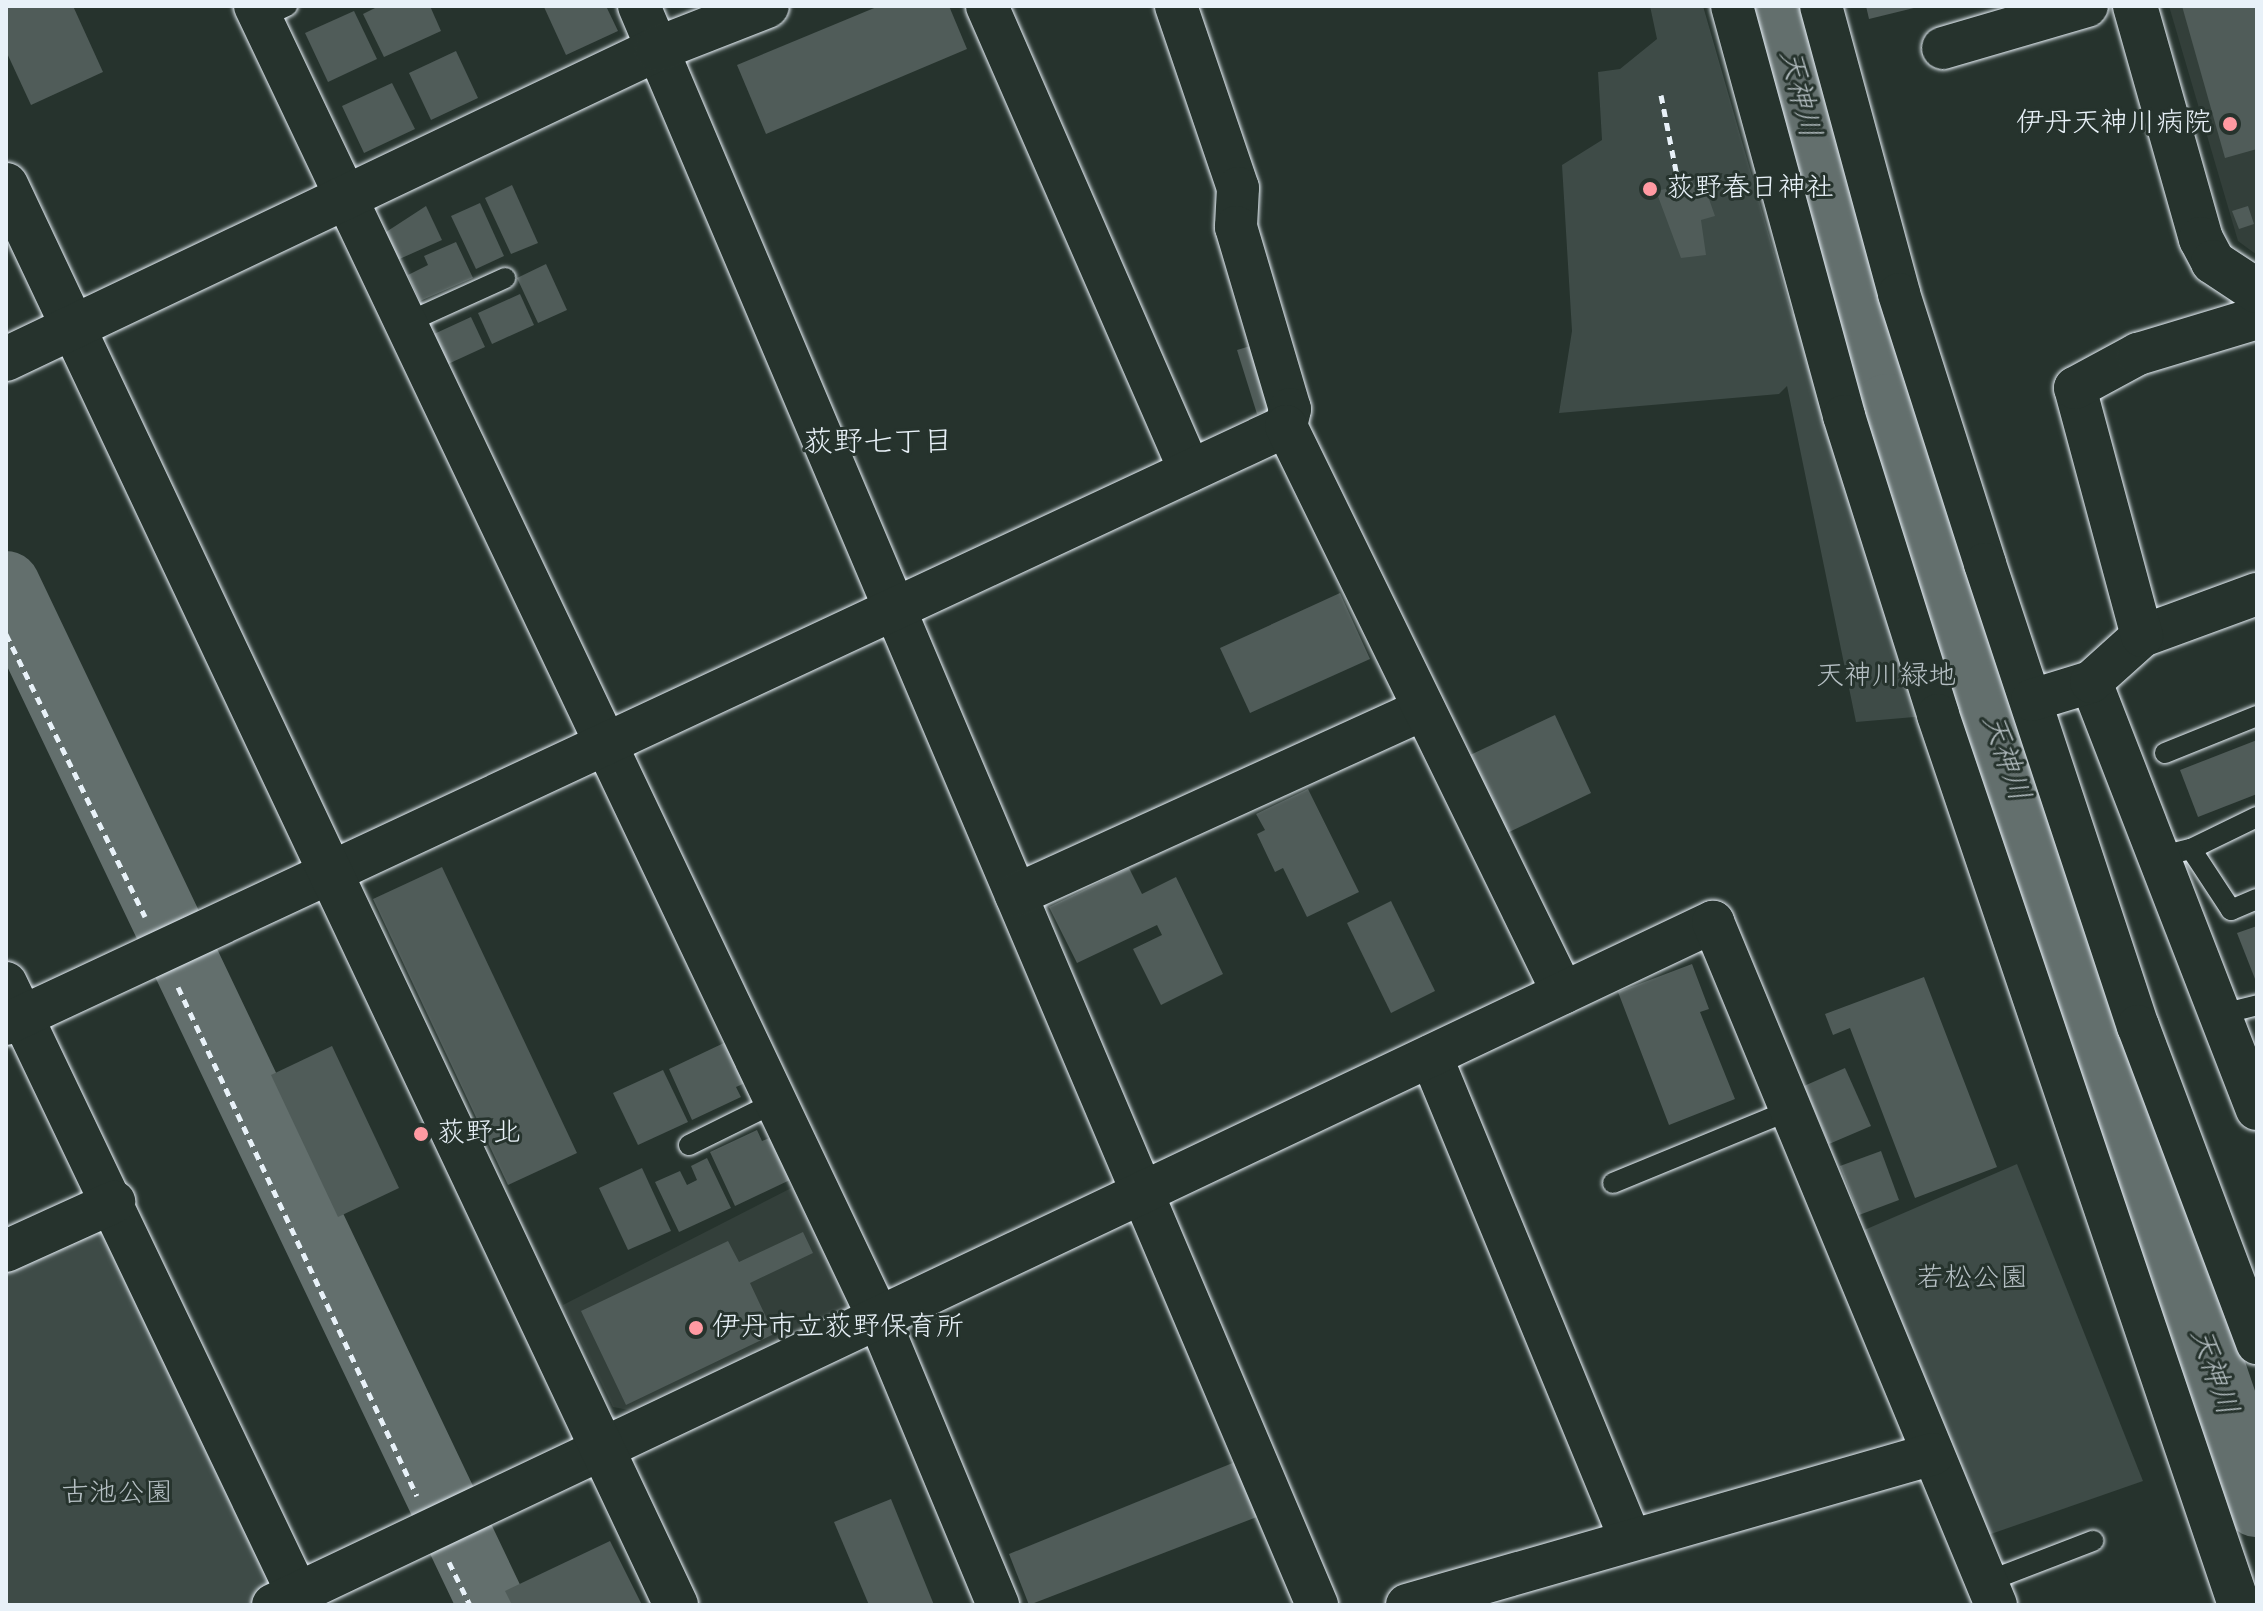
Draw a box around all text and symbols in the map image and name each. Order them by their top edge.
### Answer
water label: 天神川 [1771,46,1827,142]
place label: 伊丹天神川病院 [2016,107,2212,141]
marker: 伊丹天神川病院 [2219,113,2241,135]
place label: 荻野春日神社 [1666,172,1834,206]
marker: 荻野春日神社 [1641,180,1659,198]
district label: 荻野七丁目 [803,425,953,461]
park label: 天神川緑地 [1816,660,1956,694]
water label: 天神川 [1973,710,2037,806]
place label: 荻野北 [437,1117,521,1151]
marker: 荻野北 [412,1125,430,1143]
park label: 若松公園 [1916,1262,2028,1296]
place label: 伊丹市立荻野保育所 [712,1311,964,1345]
marker: 伊丹市立荻野保育所 [687,1319,705,1337]
water label: 天神川 [2181,1324,2245,1420]
park label: 古池公園 [61,1477,173,1511]

